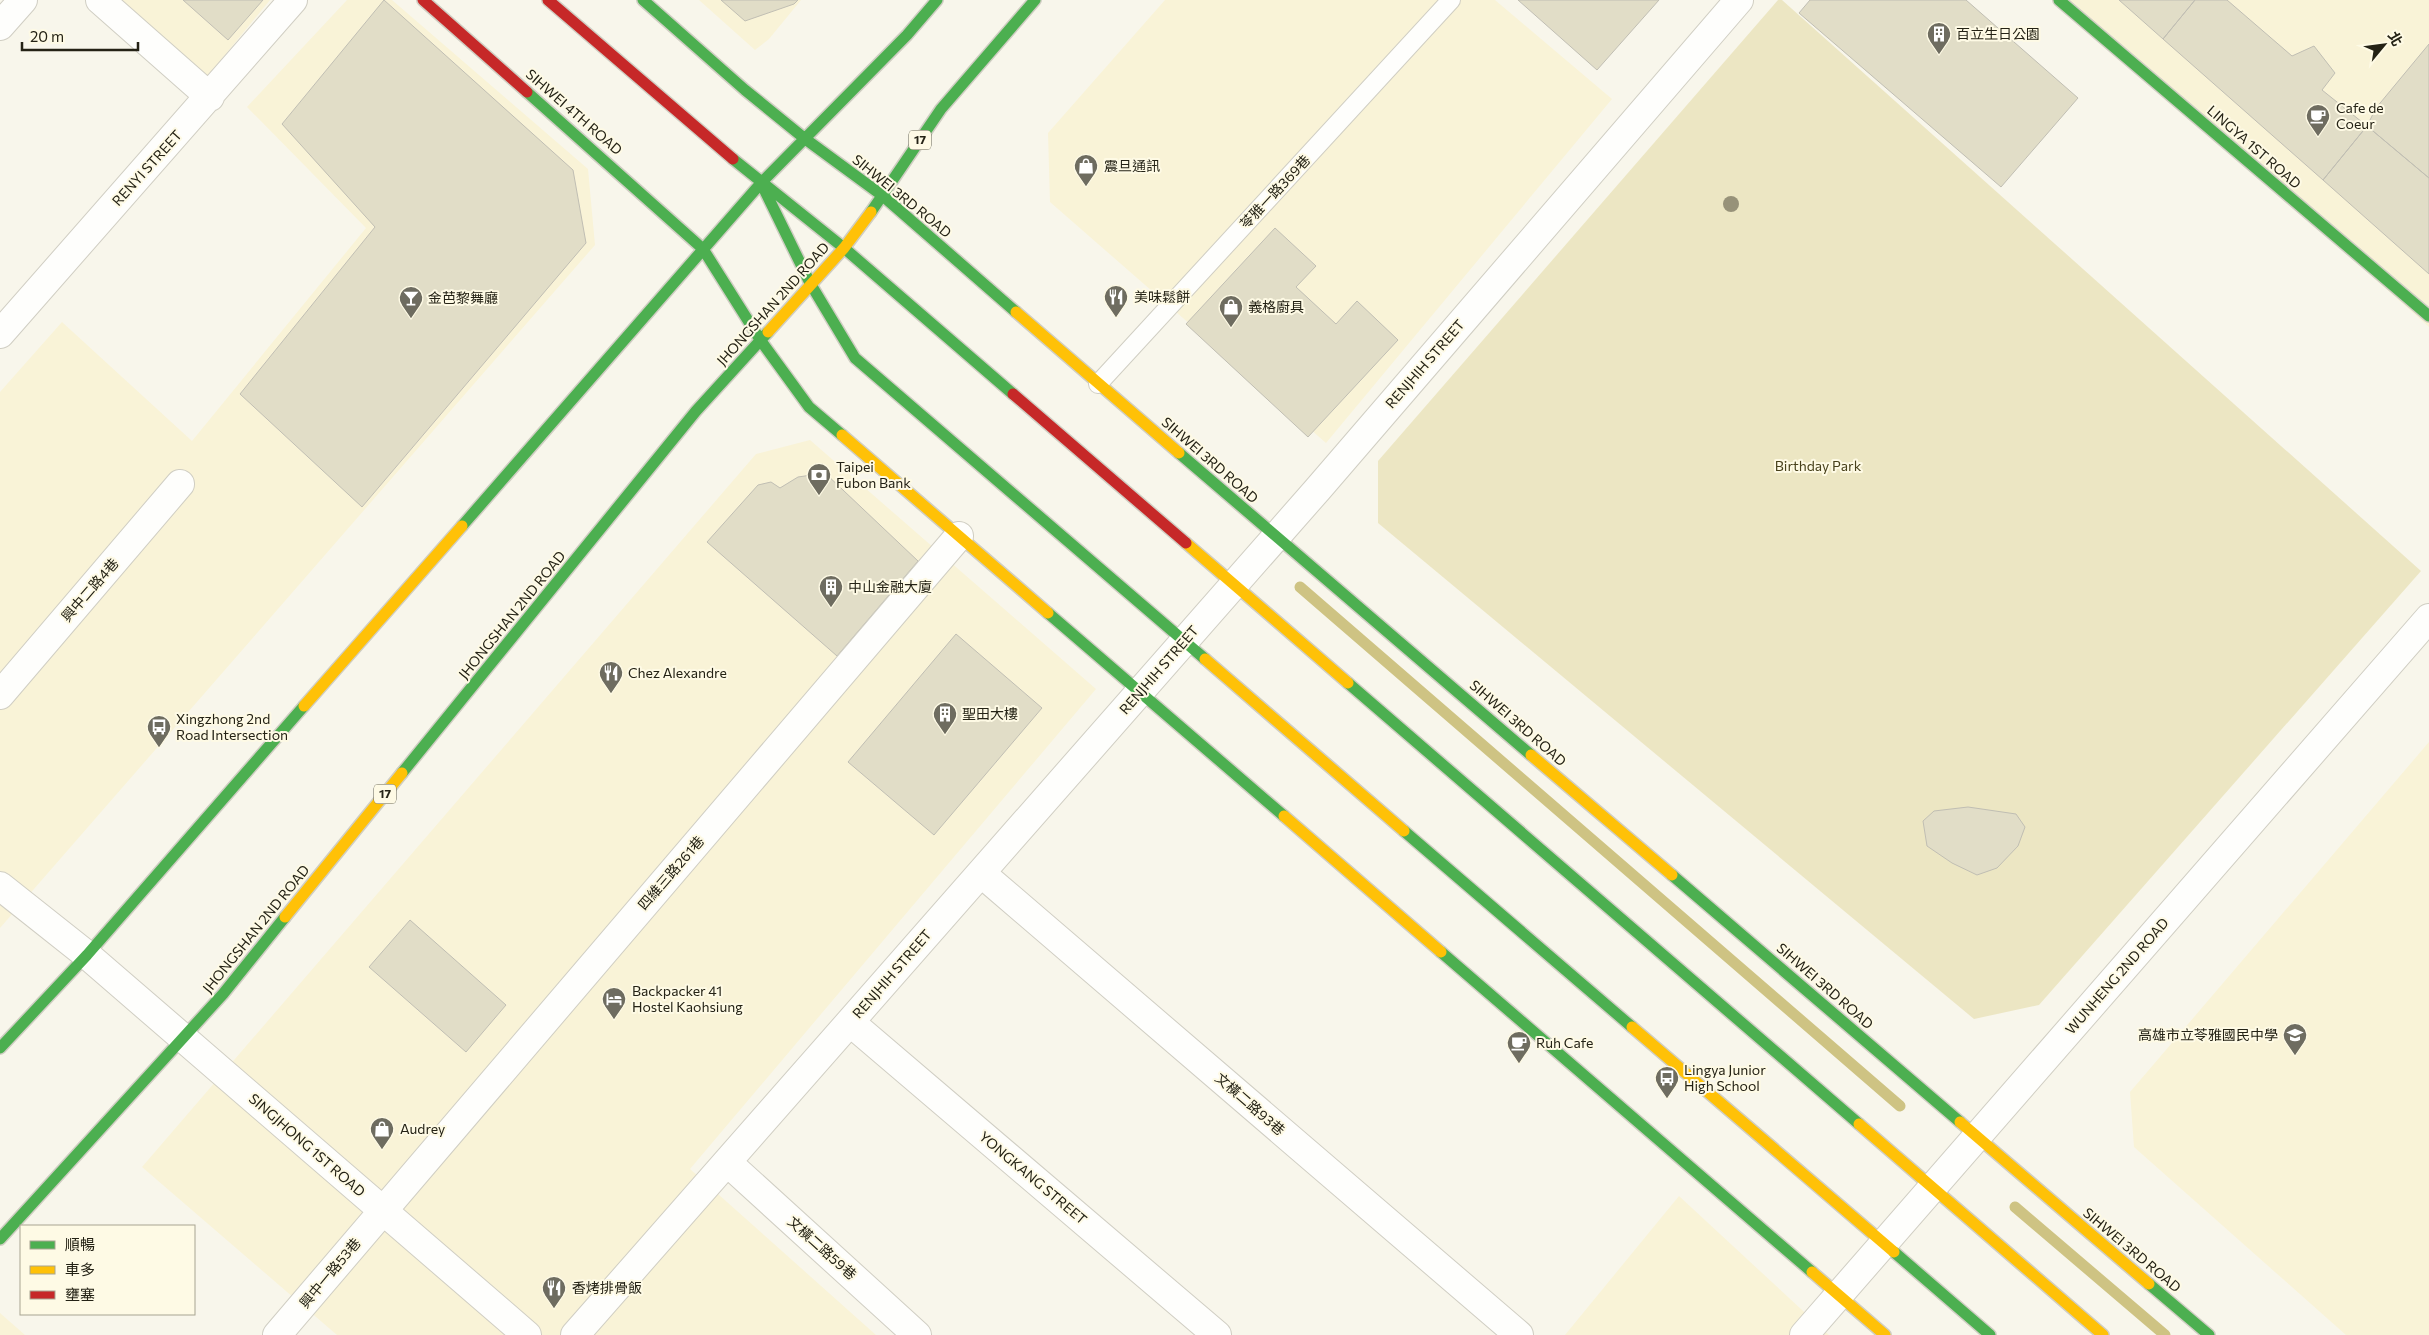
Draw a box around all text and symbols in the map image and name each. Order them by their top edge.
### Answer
scale bar [22,20,139,52]
north arrow [2359,20,2409,70]
building icon: 百立生日公園 [1926,21,1952,55]
place label: 百立生日公園 [1956,25,2040,42]
text: 20 m [30,27,64,45]
text: 北 [2385,28,2407,49]
street label: SIHWEI 4TH ROAD [523,65,626,158]
place label: Cafe de Coeur [2336,99,2384,132]
street label: LINGYA 1ST ROAD [2204,101,2305,192]
cafe icon: Cafe de Coeur [2305,103,2331,137]
street label: RENYI STREET [108,126,185,209]
road number: 17 [909,130,931,150]
street label: SIHWEI 3RD ROAD [849,151,955,241]
street label: 苓雅一路369巷 [1236,151,1313,232]
shop icon: 震旦通訊 [1073,153,1099,187]
place label: 震旦通訊 [1104,157,1160,174]
street label: JHONGSHAN 2ND ROAD [713,239,832,369]
restaurant icon: 美味鬆餅 [1103,284,1129,318]
bar icon: 金芭黎舞廳 [398,285,424,319]
place label: 美味鬆餅 [1134,288,1190,305]
place label: 金芭黎舞廳 [428,289,498,306]
shop icon: 義格廚具 [1218,294,1244,328]
place label: 義格廚具 [1248,298,1304,315]
street label: RENJHIH STREET [1382,316,1468,411]
street label: SIHWEI 3RD ROAD [1159,413,1262,506]
park label: Birthday Park [1775,457,1862,474]
place label: Taipei Fubon Bank [836,458,911,491]
bank icon: Taipei Fubon Bank [806,462,832,496]
street label: JHONGSHAN 2ND ROAD [455,547,569,682]
street label: 興中二路4巷 [57,555,122,625]
building icon: 中山金融大廈 [818,574,844,608]
place label: 中山金融大廈 [848,578,932,595]
street label: RENJHIH STREET [1116,622,1202,717]
restaurant icon: Chez Alexandre [598,660,624,694]
place label: Chez Alexandre [628,664,727,681]
street label: SIHWEI 3RD ROAD [1467,676,1570,769]
building icon: 聖田大樓 [932,701,958,735]
place label: 聖田大樓 [962,705,1018,722]
place label: Xingzhong 2nd Road Intersection [176,710,288,743]
bus stop icon: Xingzhong 2nd Road Intersection [146,714,172,748]
road number: 17 [374,784,396,804]
street label: 四維三路261巷 [634,832,707,913]
street label: JHONGSHAN 2ND ROAD [199,861,313,996]
street label: WUNHENG 2ND ROAD [2061,914,2172,1037]
street label: RENJHIH STREET [849,926,935,1021]
street label: SIHWEI 3RD ROAD [1774,939,1877,1032]
place label: Backpacker 41 Hostel Kaohsiung [632,982,743,1015]
hotel icon: Backpacker 41 Hostel Kaohsiung [601,986,627,1020]
school or university icon: 高雄市立苓雅國民中學 [2282,1022,2308,1056]
place label: 高雄市立苓雅國民中學 [2138,1026,2278,1043]
cafe icon: Ruh Cafe [1506,1030,1532,1064]
place label: Ruh Cafe [1536,1034,1593,1051]
place label: Lingya Junior High School [1684,1061,1766,1094]
bus stop icon: Lingya Junior High School [1654,1065,1680,1099]
street label: 文橫二路93巷 [1212,1069,1289,1138]
street label: SINGJHONG 1ST ROAD [246,1090,369,1200]
shop icon: Audrey [369,1116,395,1150]
place label: Audrey [400,1120,445,1137]
street label: YONGKANG STREET [976,1128,1091,1228]
street label: SIHWEI 3RD ROAD [2080,1204,2185,1295]
street label: 文橫二路59巷 [784,1212,860,1283]
legend [20,1225,195,1315]
street label: 興中一路53巷 [295,1234,364,1311]
text: 順暢 [65,1235,95,1253]
text: 車多 [65,1260,95,1278]
restaurant icon: 香烤排骨飯 [541,1275,567,1309]
place label: 香烤排骨飯 [572,1279,642,1296]
text: 壅塞 [65,1285,95,1303]

